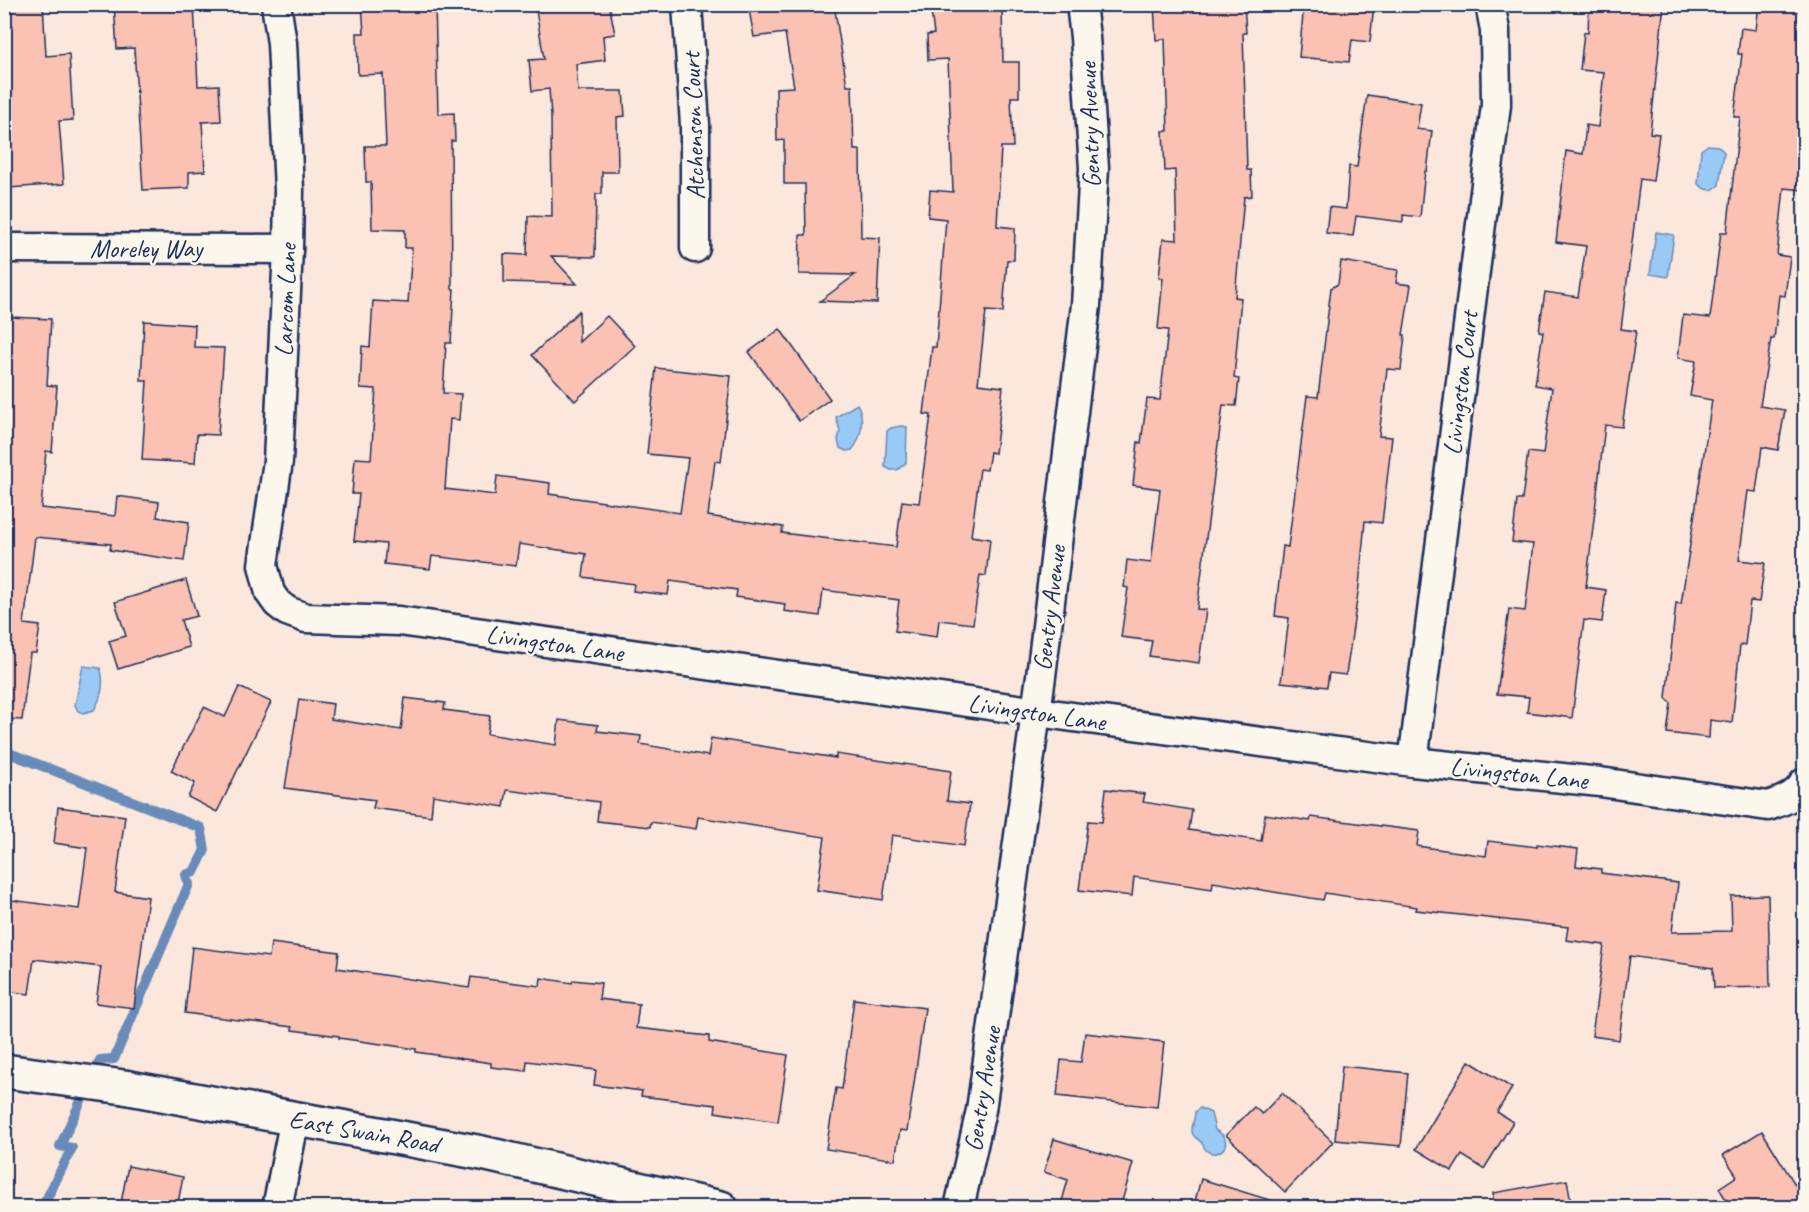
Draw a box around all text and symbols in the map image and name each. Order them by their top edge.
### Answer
street label: Atchenson Court [674,49,713,200]
street label: Gentry Avenue [1071,60,1108,188]
street label: Moreley Way [90,232,204,265]
street label: Larcom Lane [267,241,304,357]
street label: Livingston Court [1435,307,1486,457]
street label: Gentry Avenue [1025,542,1074,673]
street label: Livingston Lane [484,618,627,670]
street label: Livingston Lane [966,687,1109,739]
street label: Livingston Lane [1449,750,1591,797]
street label: Gentry Avenue [956,1023,1009,1154]
street label: East Swain Road [287,1102,445,1162]

